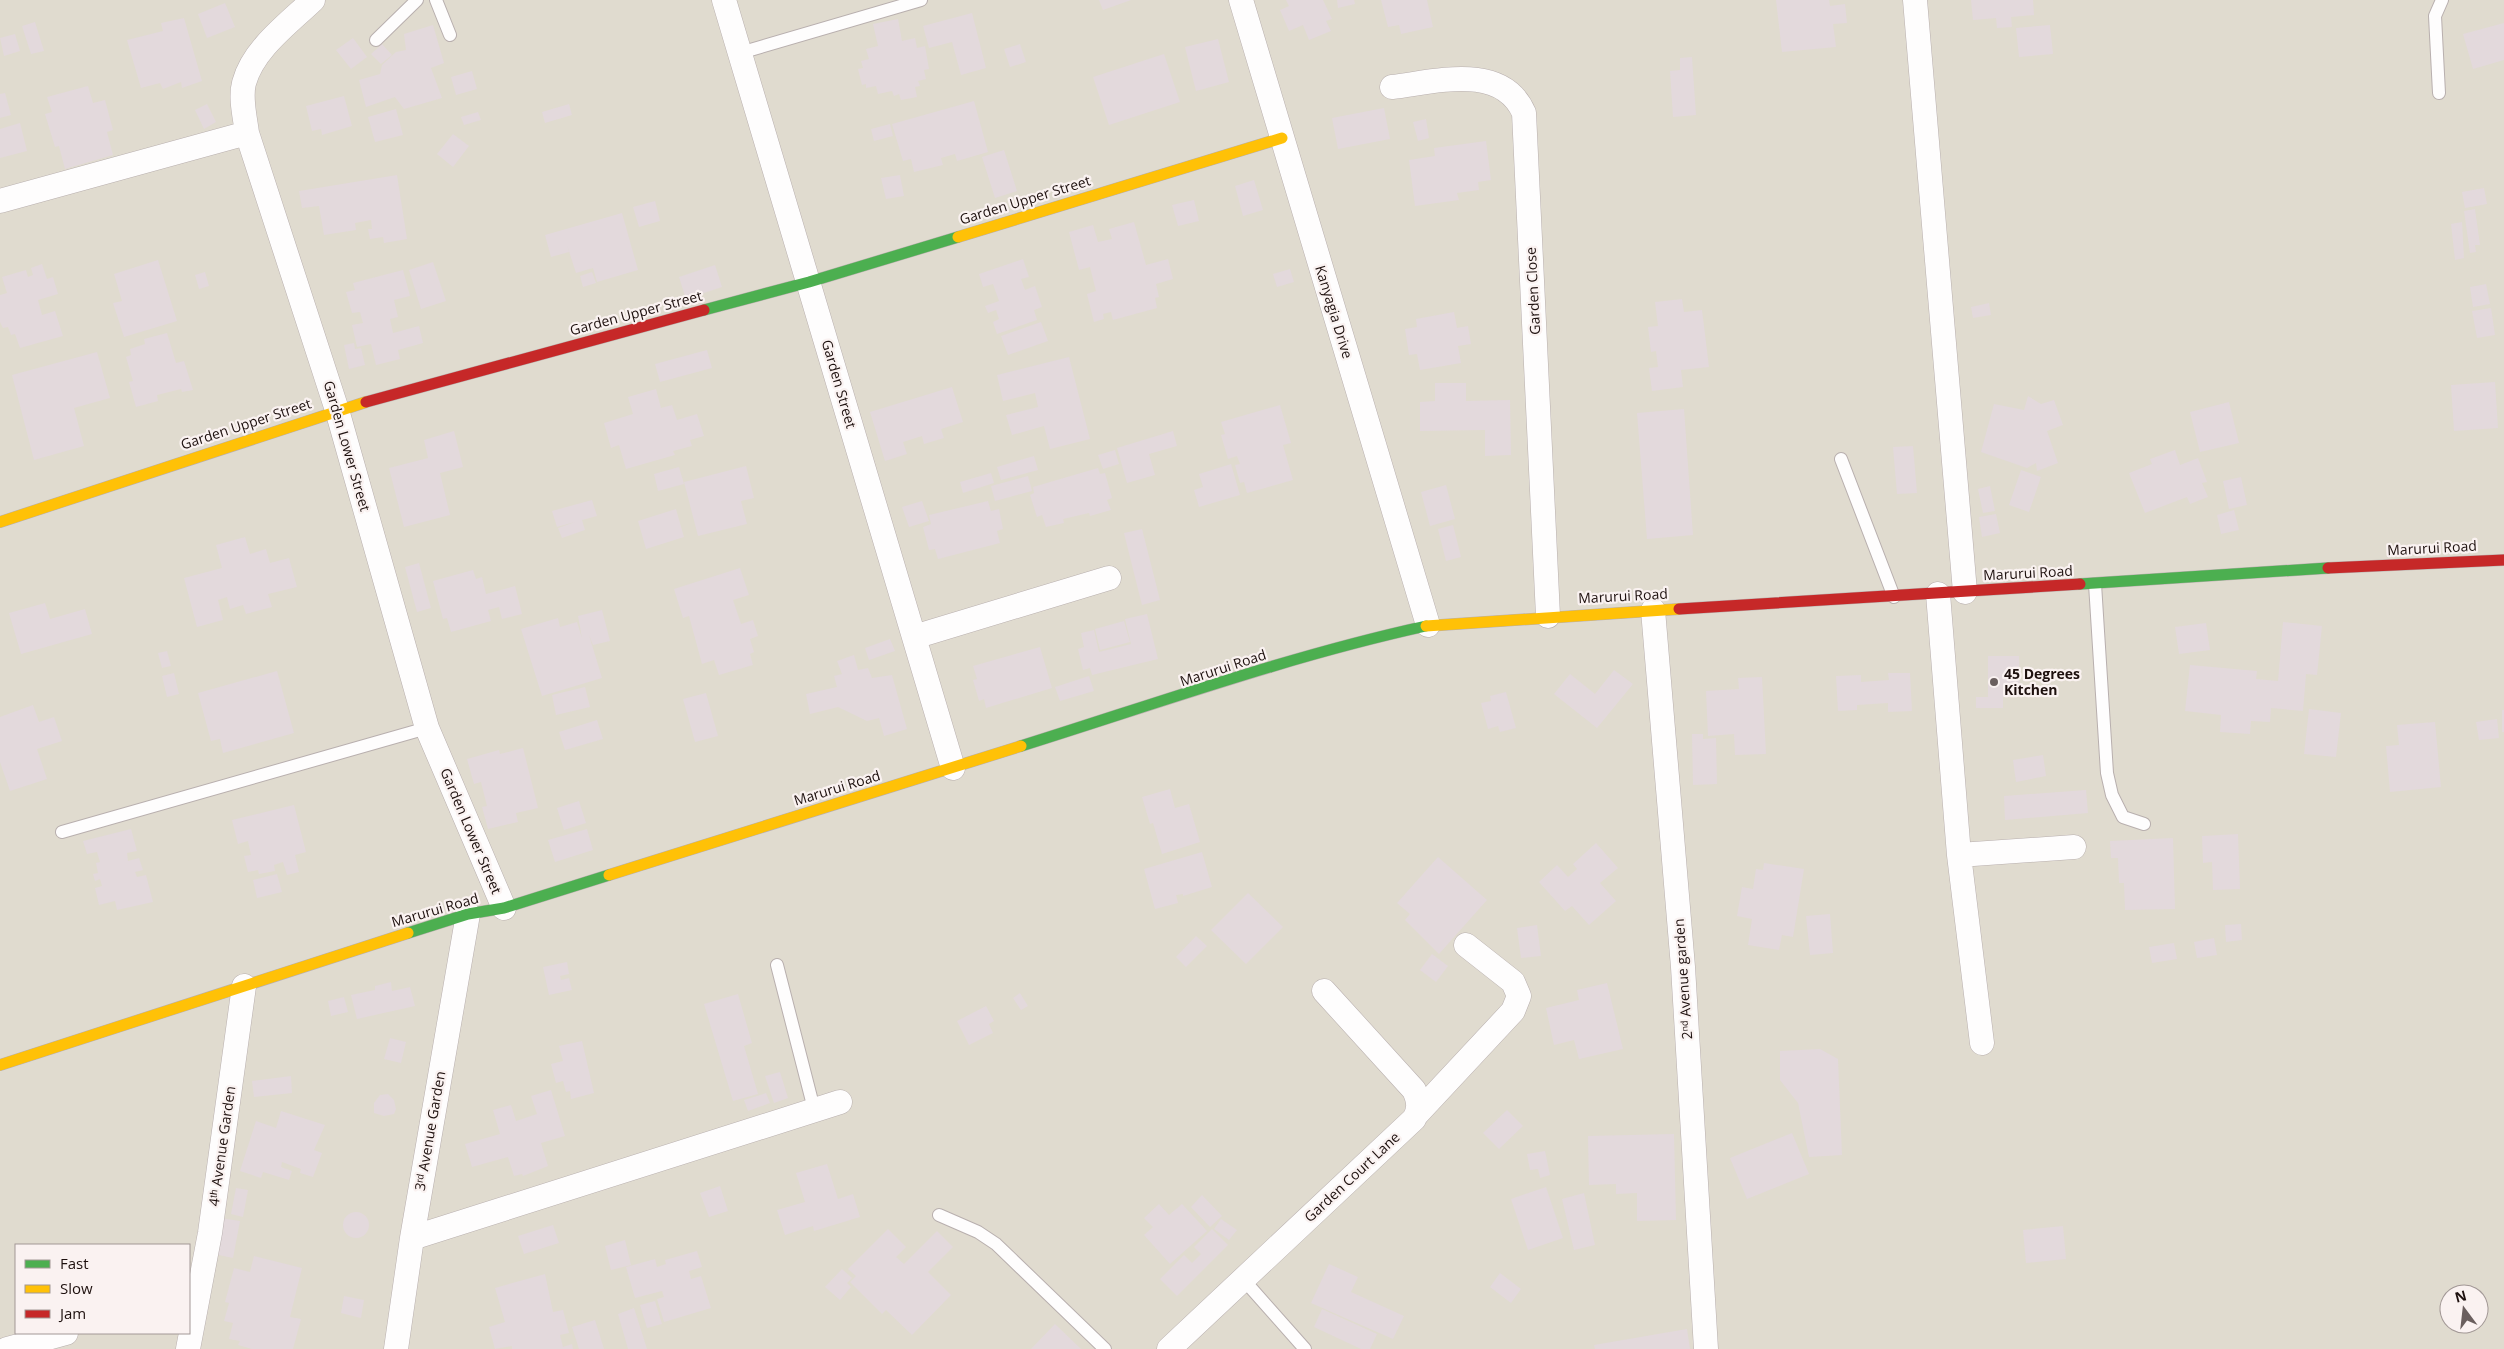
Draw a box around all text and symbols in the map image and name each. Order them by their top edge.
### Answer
street label: Garden Upper Street [957,171,1093,228]
street label: Garden Close [1521,247,1544,335]
street label: Kanyagia Drive [1311,263,1358,361]
street label: Garden Upper Street [568,286,704,339]
street label: Garden Street [818,337,861,430]
street label: Garden Lower Street [320,378,375,513]
street label: Garden Upper Street [178,393,313,454]
street label: Marurui Road [2387,536,2477,559]
street label: Marurui Road [1983,561,2073,584]
street label: Marurui Road [1578,584,1668,607]
street label: Marurui Road [1177,645,1268,690]
place label: 45 Degrees Kitchen [2004,664,2080,699]
marker: 45 Degrees Kitchen [1988,676,2000,688]
street label: Garden Lower Street [436,765,507,897]
street label: Marurui Road [791,765,882,810]
street label: Marurui Road [389,888,481,931]
street label: 2ⁿᵈ Avenue garden [1669,918,1696,1040]
street label: 3ʳᵈ Avenue Garden [410,1070,449,1192]
street label: 4ᵗʰ Avenue Garden [204,1085,239,1207]
street label: Garden Court Lane [1300,1127,1404,1226]
legend [15,1244,190,1334]
text: Fast [60,1253,89,1273]
text: Slow [60,1278,93,1298]
north arrow [2439,1284,2489,1334]
text: N [2453,1285,2468,1307]
text: Jam [58,1303,86,1323]

